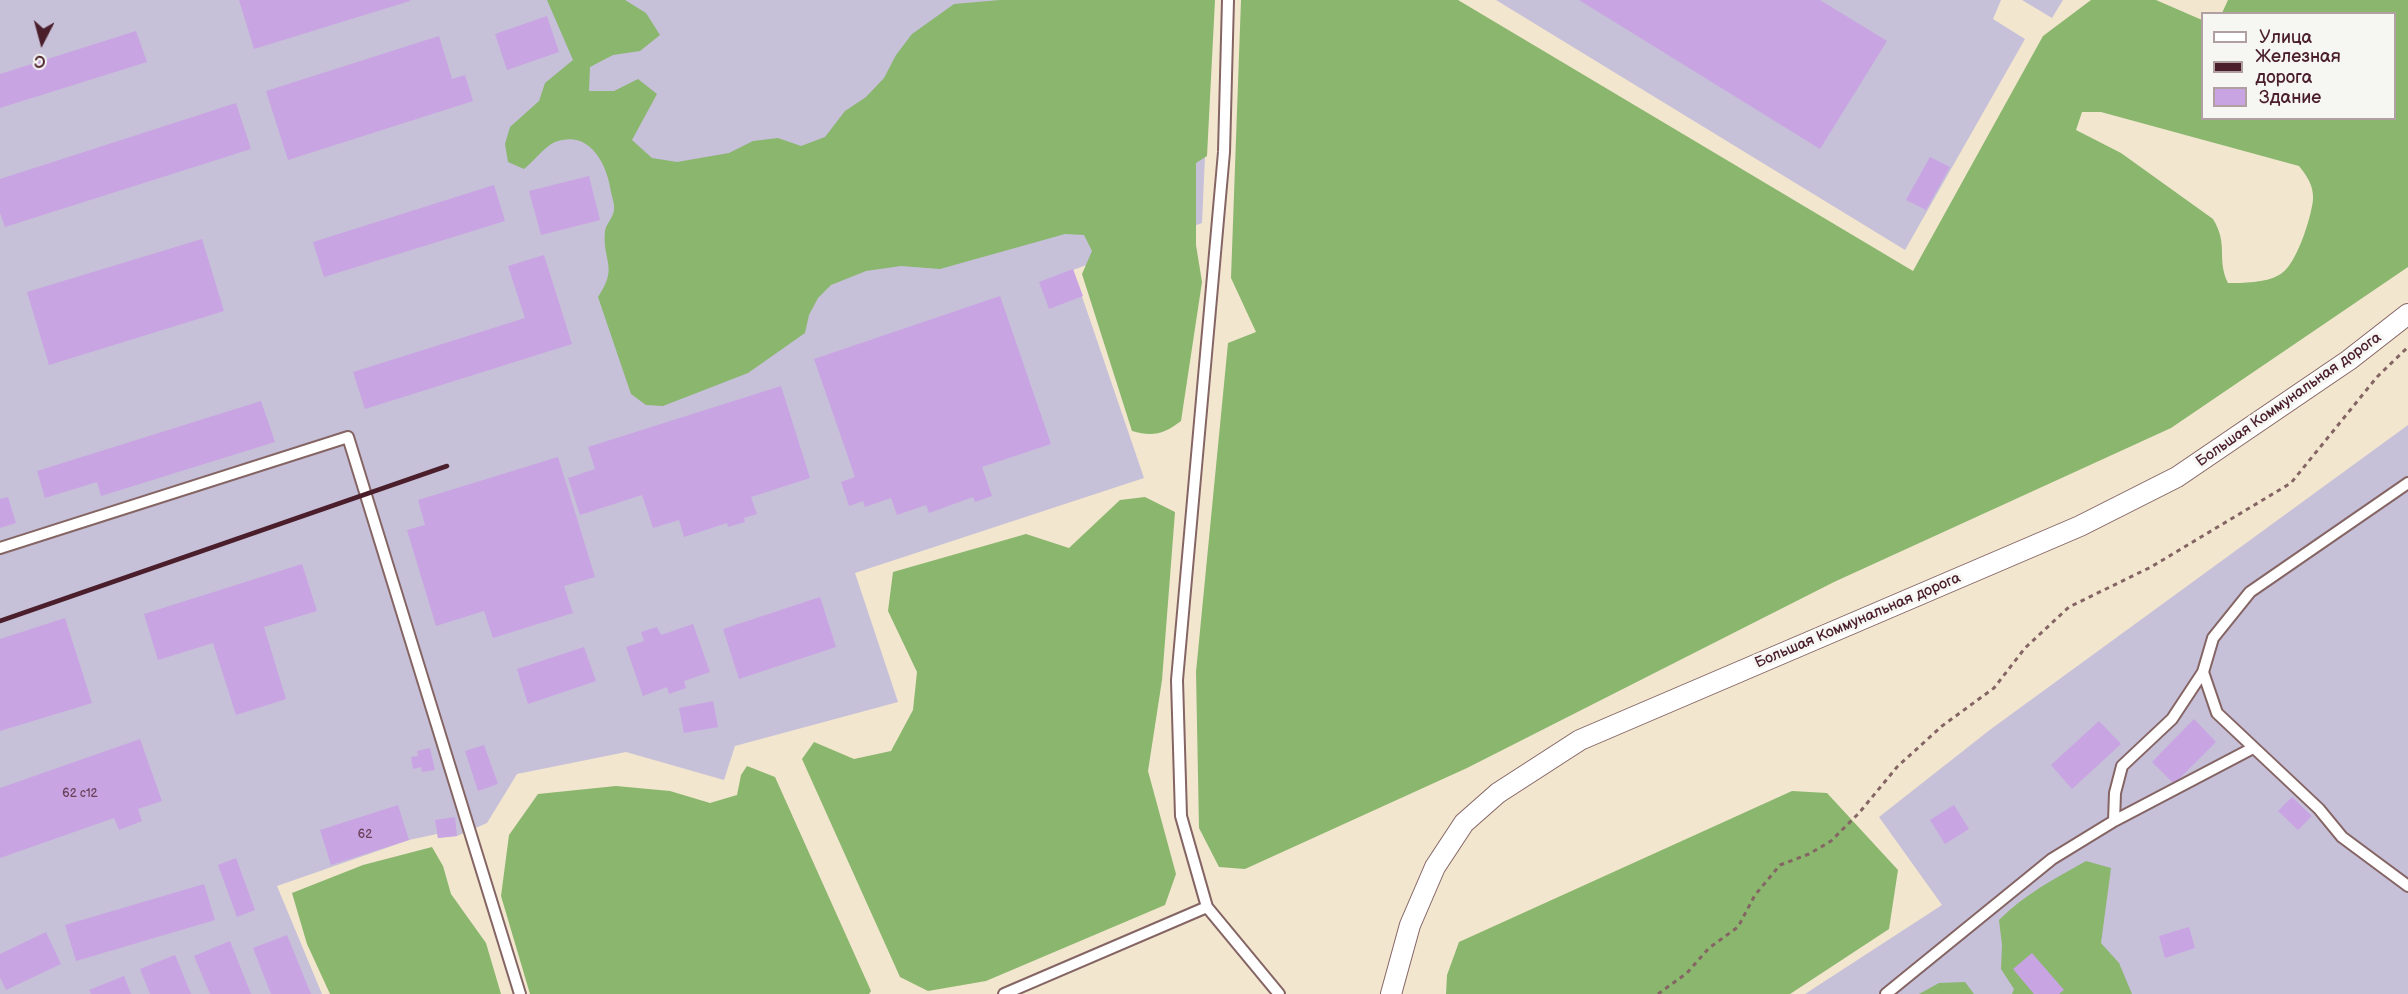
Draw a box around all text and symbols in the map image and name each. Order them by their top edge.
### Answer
north arrow [12,12,72,72]
legend [2201,12,2396,120]
text: Улица [2259,27,2312,48]
text: Железная дорога [2255,46,2341,88]
text: С [34,50,47,70]
text: Здание [2259,87,2321,108]
street label: Большая Коммунальная дорога [2193,329,2385,471]
street label: Большая Коммунальная дорога [1752,569,1964,673]
house number: 62 с12 [62,787,98,801]
house number: 62 [358,828,372,842]

